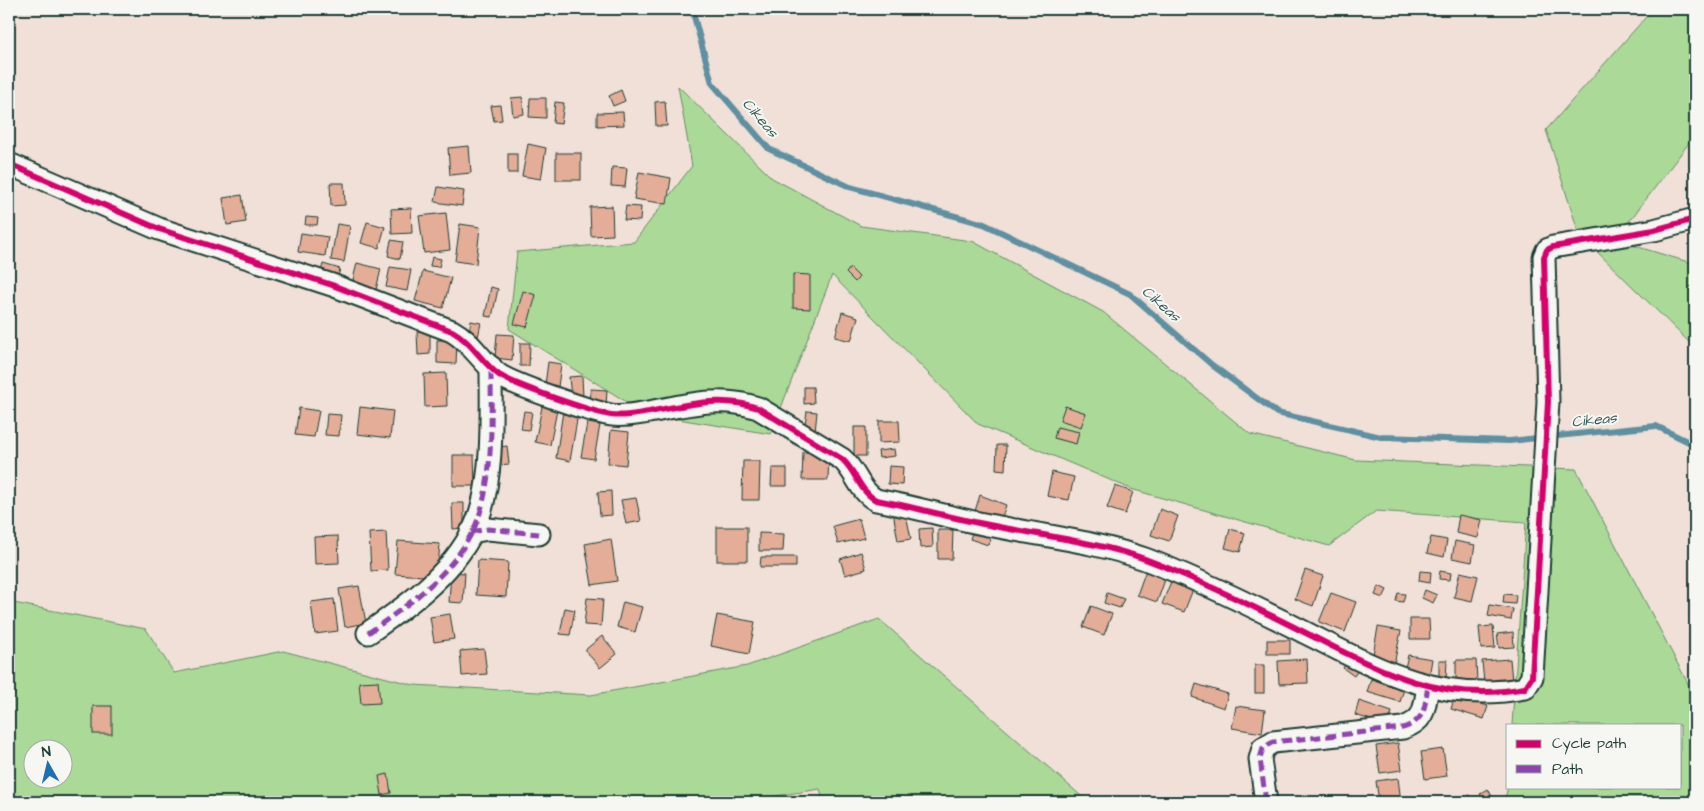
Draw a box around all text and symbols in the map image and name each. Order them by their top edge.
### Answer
water label: Cikeas [737,94,784,143]
water label: Cikeas [1137,281,1186,328]
water label: Cikeas [1570,407,1619,433]
legend [1506,724,1682,788]
text: Cycle path [1552,733,1627,755]
north arrow [22,738,72,788]
text: N [41,742,52,763]
text: Path [1552,759,1583,780]

